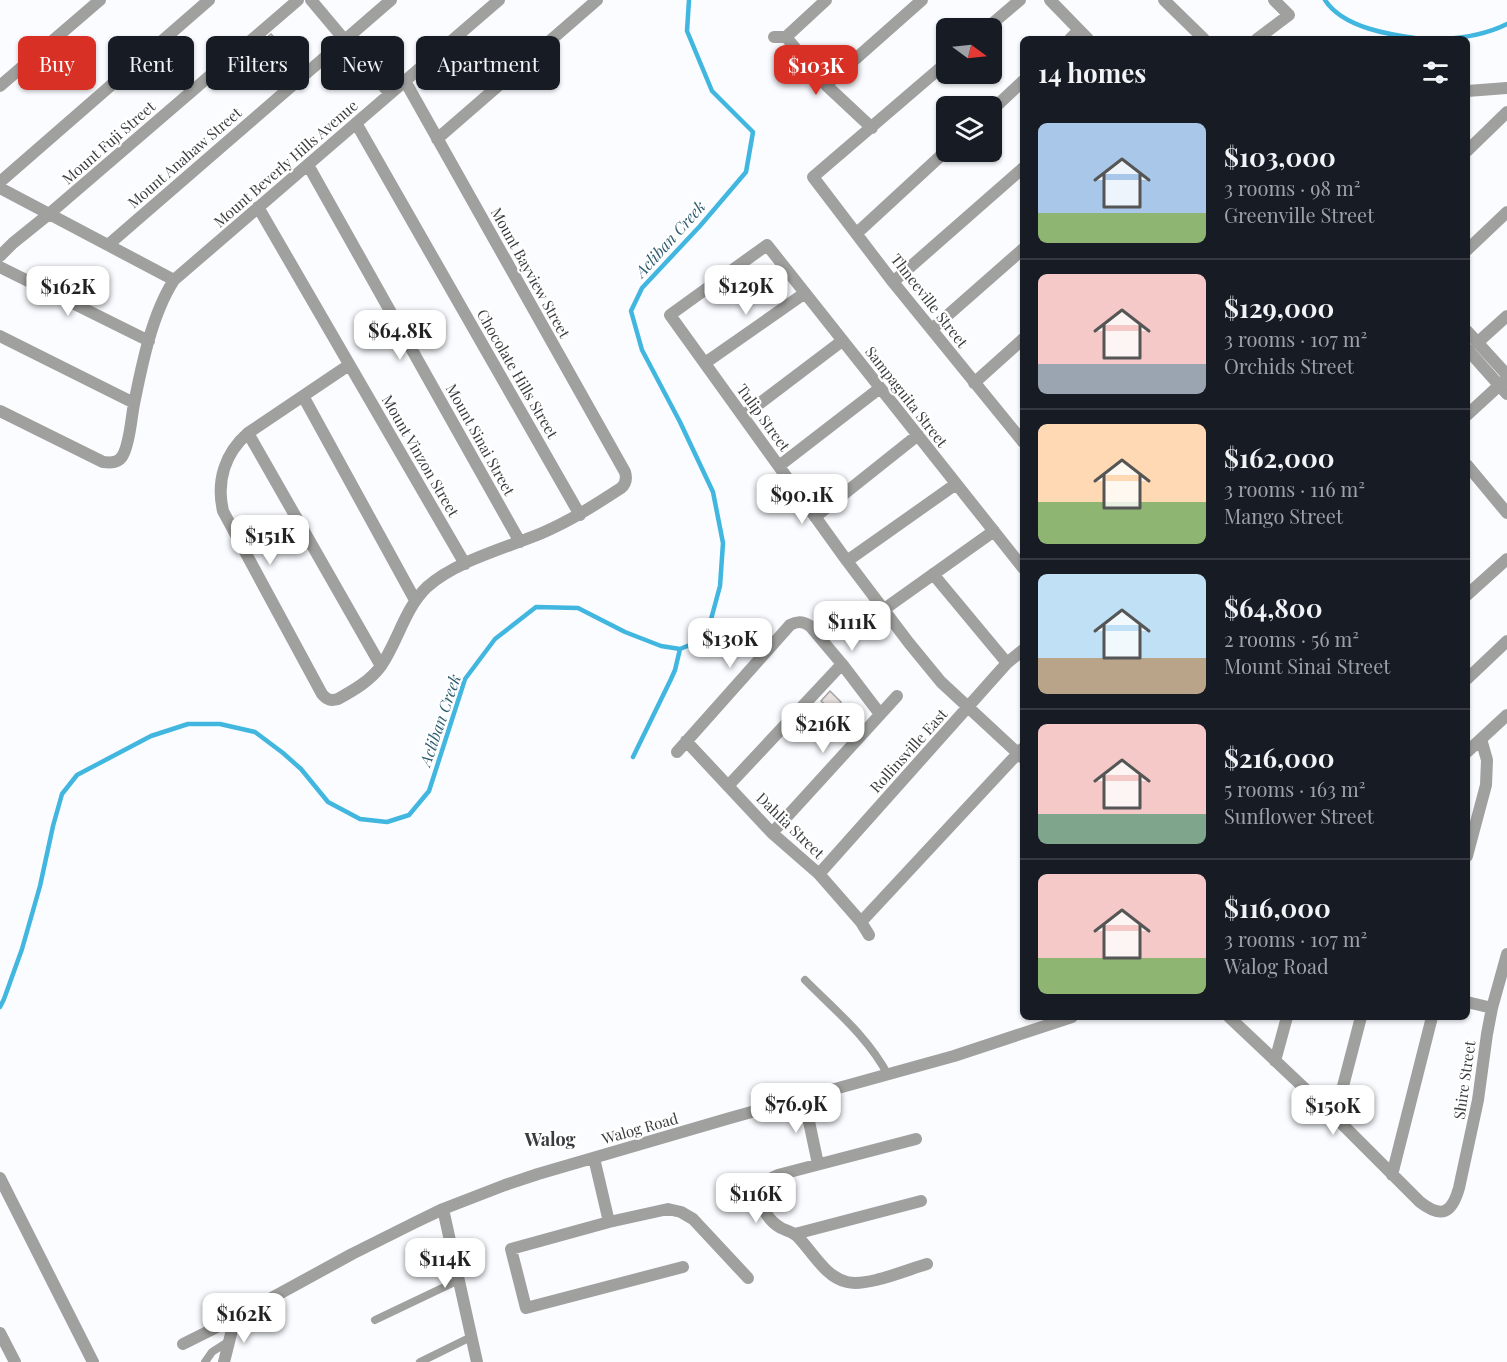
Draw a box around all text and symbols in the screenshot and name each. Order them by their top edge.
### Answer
north arrow [936,18,1002,84]
map controls [936,18,1002,162]
chip: Buy [18,36,96,90]
chip: Rent [108,36,194,90]
chip: Filters [206,36,309,90]
chip: New [321,36,404,90]
chip: Apartment [416,36,560,90]
pin: $103K [774,45,858,96]
text: $103K [788,51,844,78]
text: 14 homes [1038,55,1146,90]
icon: filters [1419,56,1452,89]
street label: Mount Beverly Hills Avenue [209,95,362,231]
street label: Mount Fuji Street [58,96,160,188]
button: layers [936,96,1002,162]
street label: Mount Anahaw Street [123,102,246,212]
text: $103,000 [1224,139,1336,174]
icon: home [1086,147,1158,219]
text: 3 rooms · 98 m² [1224,174,1360,201]
water label: Acliban Creek [628,196,709,283]
text: Greenville Street [1224,201,1374,228]
street label: Mount Bayview Street [487,204,575,342]
street label: Thneeville Street [887,249,973,352]
pin: $129K [704,265,788,316]
pin: $162K [26,266,110,317]
text: $129K [719,271,773,298]
text: $162K [40,272,96,299]
text: $129,000 [1224,290,1334,325]
icon: home [1086,298,1158,370]
street label: Chocolate Hills Street [473,305,563,442]
pin: $64.8K [351,310,449,361]
text: $64.8K [368,316,432,343]
text: 3 rooms · 107 m² [1224,325,1367,352]
street label: Sampaguita Street [861,342,953,451]
text: Orchids Street [1224,352,1354,379]
street label: Mount Sinai Street [442,380,520,500]
street label: Tulip Street [733,380,795,456]
street label: Mount Vinzon Street [378,391,464,521]
text: $162,000 [1224,440,1334,475]
icon: home [1086,448,1158,520]
pin: $90.1K [753,474,851,525]
text: 3 rooms · 116 m² [1224,475,1365,502]
text: $90.1K [771,480,833,507]
text: Mango Street [1224,502,1343,529]
pin: $151K [228,515,312,566]
text: $151K [245,521,295,548]
text: $64,800 [1224,590,1322,625]
icon: home [1086,598,1158,670]
pin: $111K [810,601,894,652]
text: $111K [828,607,876,634]
pin: $130K [688,618,772,669]
text: $130K [702,624,758,651]
text: 2 rooms · 56 m² [1224,625,1359,652]
text: Mount Sinai Street [1224,652,1390,679]
water label: Acliban Creek [413,671,465,770]
pin: $216K [781,703,865,754]
street label: Rollinsville East [865,704,952,797]
text: $216K [795,709,851,736]
text: $216,000 [1224,740,1334,775]
icon: home [1086,748,1158,820]
text: 5 rooms · 163 m² [1224,775,1366,802]
street label: Dahlia Street [752,788,829,863]
text: Sunflower Street [1224,802,1374,829]
text: $116,000 [1224,890,1331,925]
icon: home [1086,898,1158,970]
text: 3 rooms · 107 m² [1224,925,1367,952]
text: Walog Road [1224,952,1329,979]
street label: Shire Street [1449,1039,1480,1121]
pin: $76.9K [747,1083,845,1134]
pin: $150K [1291,1085,1375,1136]
text: $76.9K [765,1089,827,1116]
text: $150K [1305,1091,1361,1118]
street label: Walog Road [598,1108,680,1149]
district label: Walog [523,1127,576,1151]
pin: $116K [714,1173,798,1224]
text: $116K [730,1179,782,1206]
pin: $114K [403,1238,487,1289]
text: $114K [419,1244,471,1271]
pin: $162K [202,1293,286,1344]
text: $162K [216,1299,272,1326]

